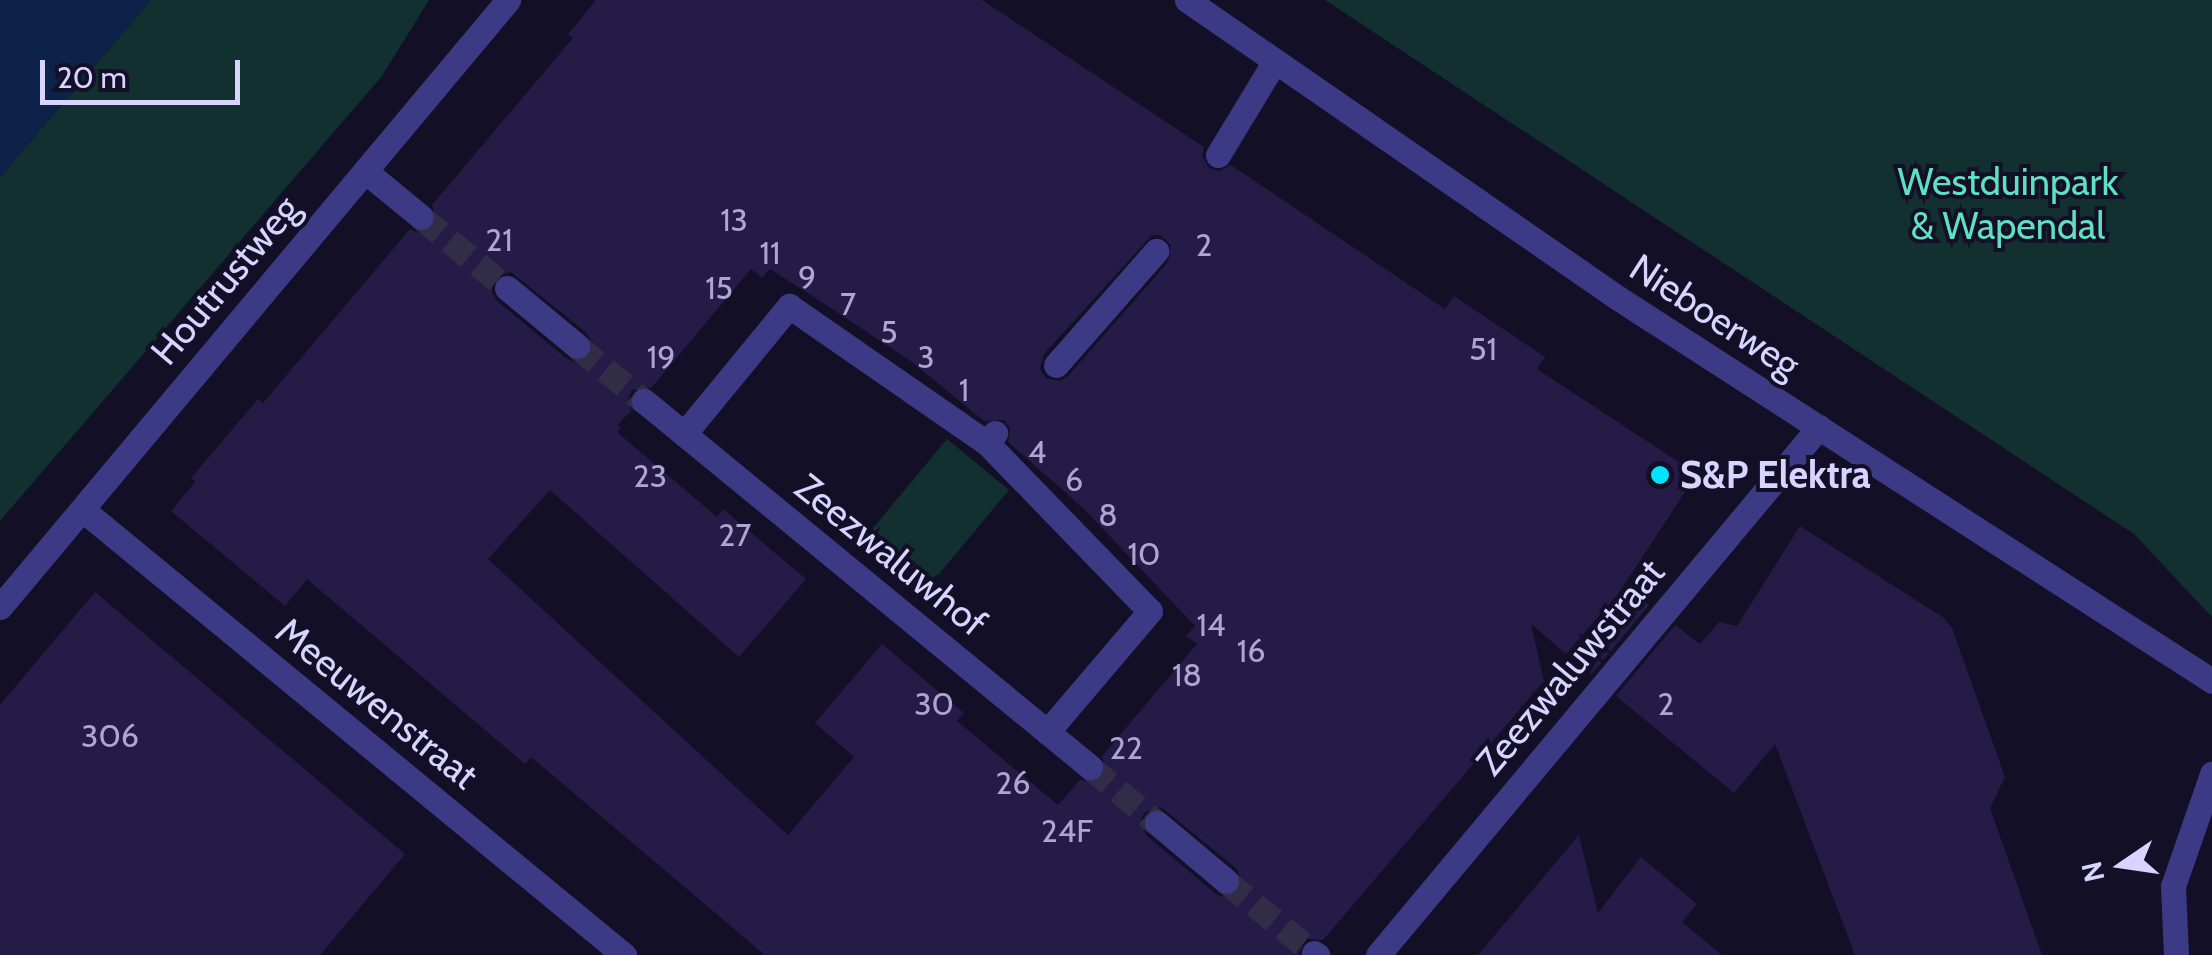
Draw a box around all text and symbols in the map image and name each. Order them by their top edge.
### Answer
scale bar [45,40,245,102]
text: 20 m [57,59,127,96]
park label: Westduinpark & Wapendal [1897,159,2119,248]
street label: Houtrustweg [141,186,309,374]
house number: 13 [720,201,748,239]
house number: 21 [485,221,513,259]
house number: 2 [1196,226,1212,264]
house number: 11 [760,234,780,272]
street label: Nieboerweg [1622,244,1808,388]
house number: 9 [798,258,816,296]
house number: 15 [705,269,733,307]
house number: 7 [840,285,856,323]
house number: 5 [880,313,898,351]
house number: 51 [1469,330,1497,368]
house number: 19 [647,338,675,376]
house number: 3 [917,338,935,376]
house number: 1 [959,371,969,409]
house number: 4 [1028,433,1046,471]
place label: S&P Elektra [1680,452,1871,498]
house number: 23 [633,457,667,495]
house number: 6 [1065,461,1083,499]
street label: Zeezwaluwhof [786,464,996,646]
marker: S&P Elektra [1649,464,1671,486]
house number: 8 [1098,496,1118,534]
house number: 27 [719,516,751,554]
house number: 10 [1128,535,1160,573]
street label: Zeezwaluwstraat [1466,550,1674,784]
house number: 14 [1197,606,1225,644]
street label: Meeuwenstraat [267,608,487,798]
house number: 16 [1237,632,1265,670]
house number: 18 [1172,656,1202,694]
house number: 30 [914,685,954,723]
house number: 2 [1658,685,1674,723]
house number: 306 [81,717,139,755]
house number: 22 [1109,729,1143,767]
house number: 26 [996,764,1030,802]
house number: 24F [1041,812,1093,850]
north arrow [2072,815,2172,915]
text: N [2074,858,2112,885]

